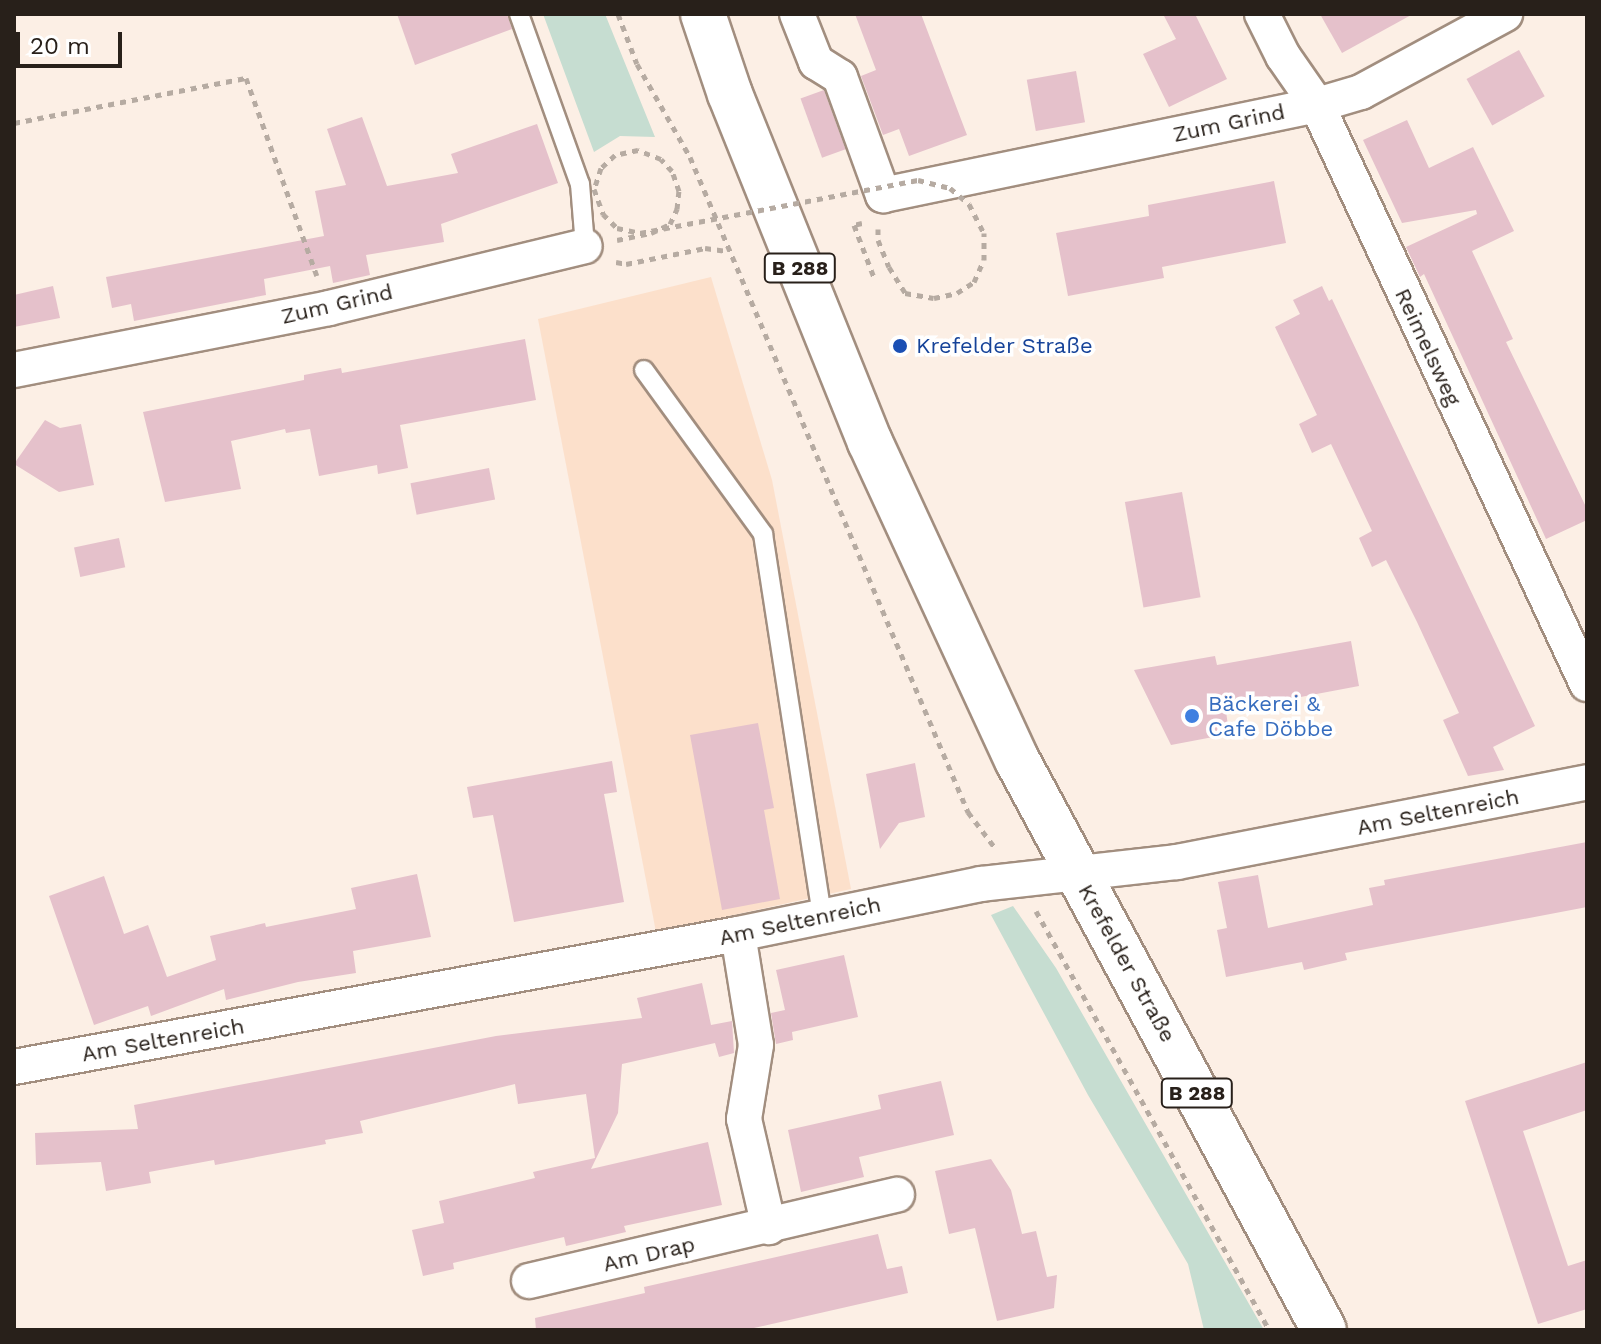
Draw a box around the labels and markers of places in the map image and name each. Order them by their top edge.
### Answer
place label: Krefelder Straße [916,333,1093,359]
marker: Krefelder Straße [891,337,909,355]
place label: Bäckerei & Cafe Döbbe [1208,690,1333,742]
marker: Bäckerei & Cafe Döbbe [1183,707,1201,725]

